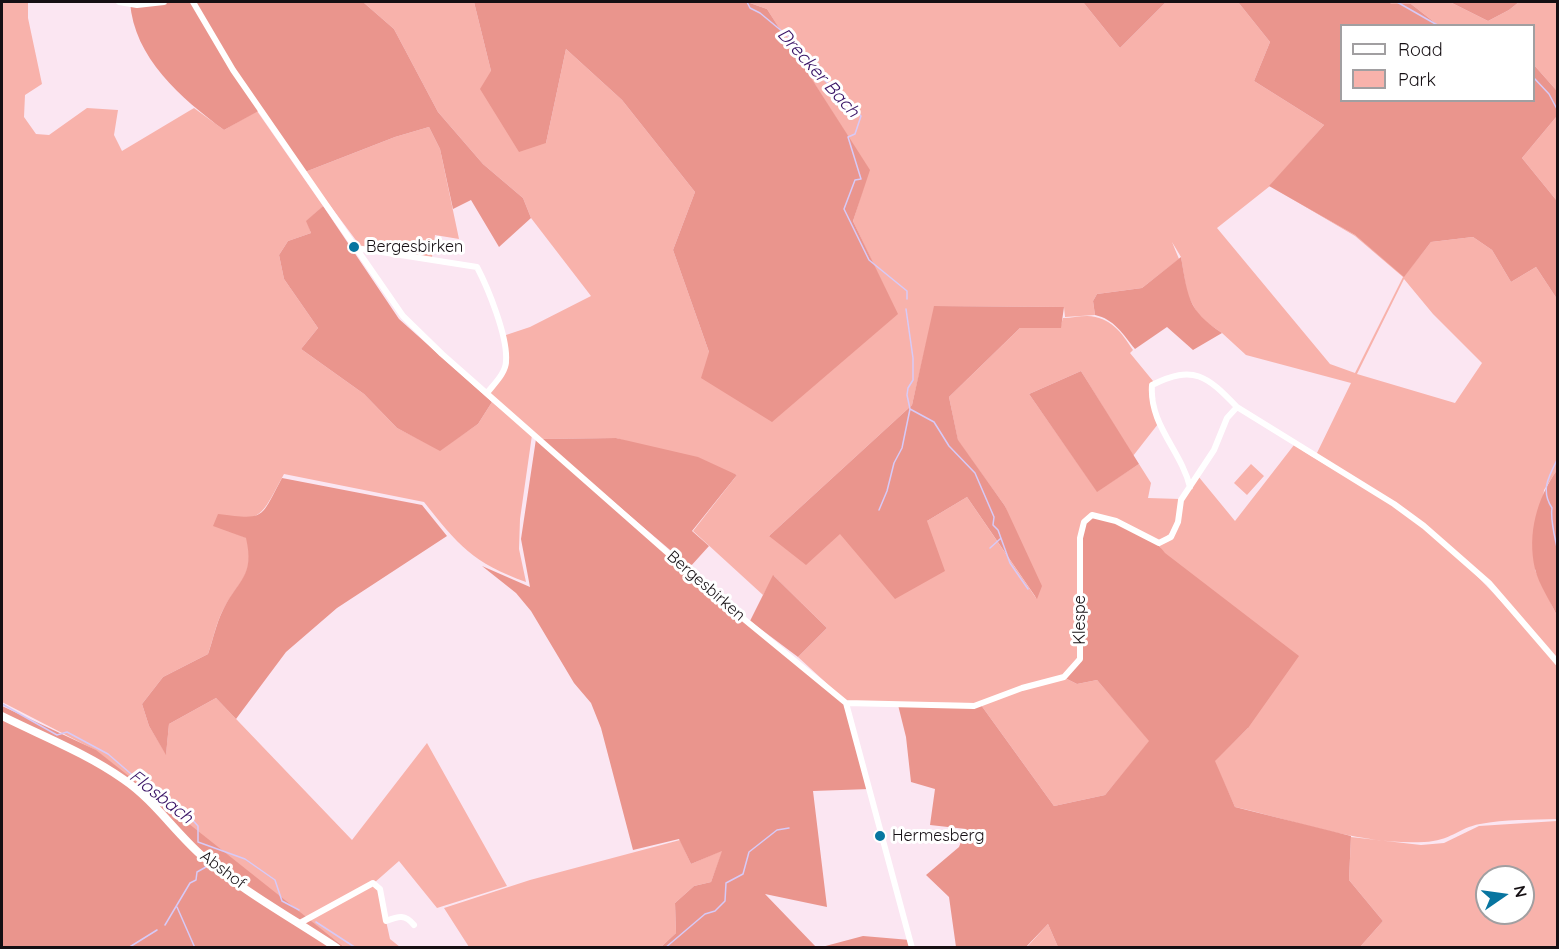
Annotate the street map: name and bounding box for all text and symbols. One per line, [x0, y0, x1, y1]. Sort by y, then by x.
water label: Drecker Bach [772, 24, 864, 122]
legend [1340, 24, 1535, 102]
text: Road [1398, 38, 1443, 61]
text: Park [1398, 68, 1436, 91]
place label: Bergesbirken [366, 237, 463, 257]
marker: Bergesbirken [347, 240, 361, 254]
street label: Bergesbirken [663, 547, 749, 625]
street label: Klespe [1070, 595, 1090, 645]
water label: Flosbach [125, 765, 197, 829]
place label: Hermesberg [892, 826, 984, 846]
marker: Hermesberg [873, 829, 887, 843]
street label: Abshof [196, 847, 250, 893]
north arrow [1475, 865, 1535, 925]
text: N [1510, 883, 1532, 899]

